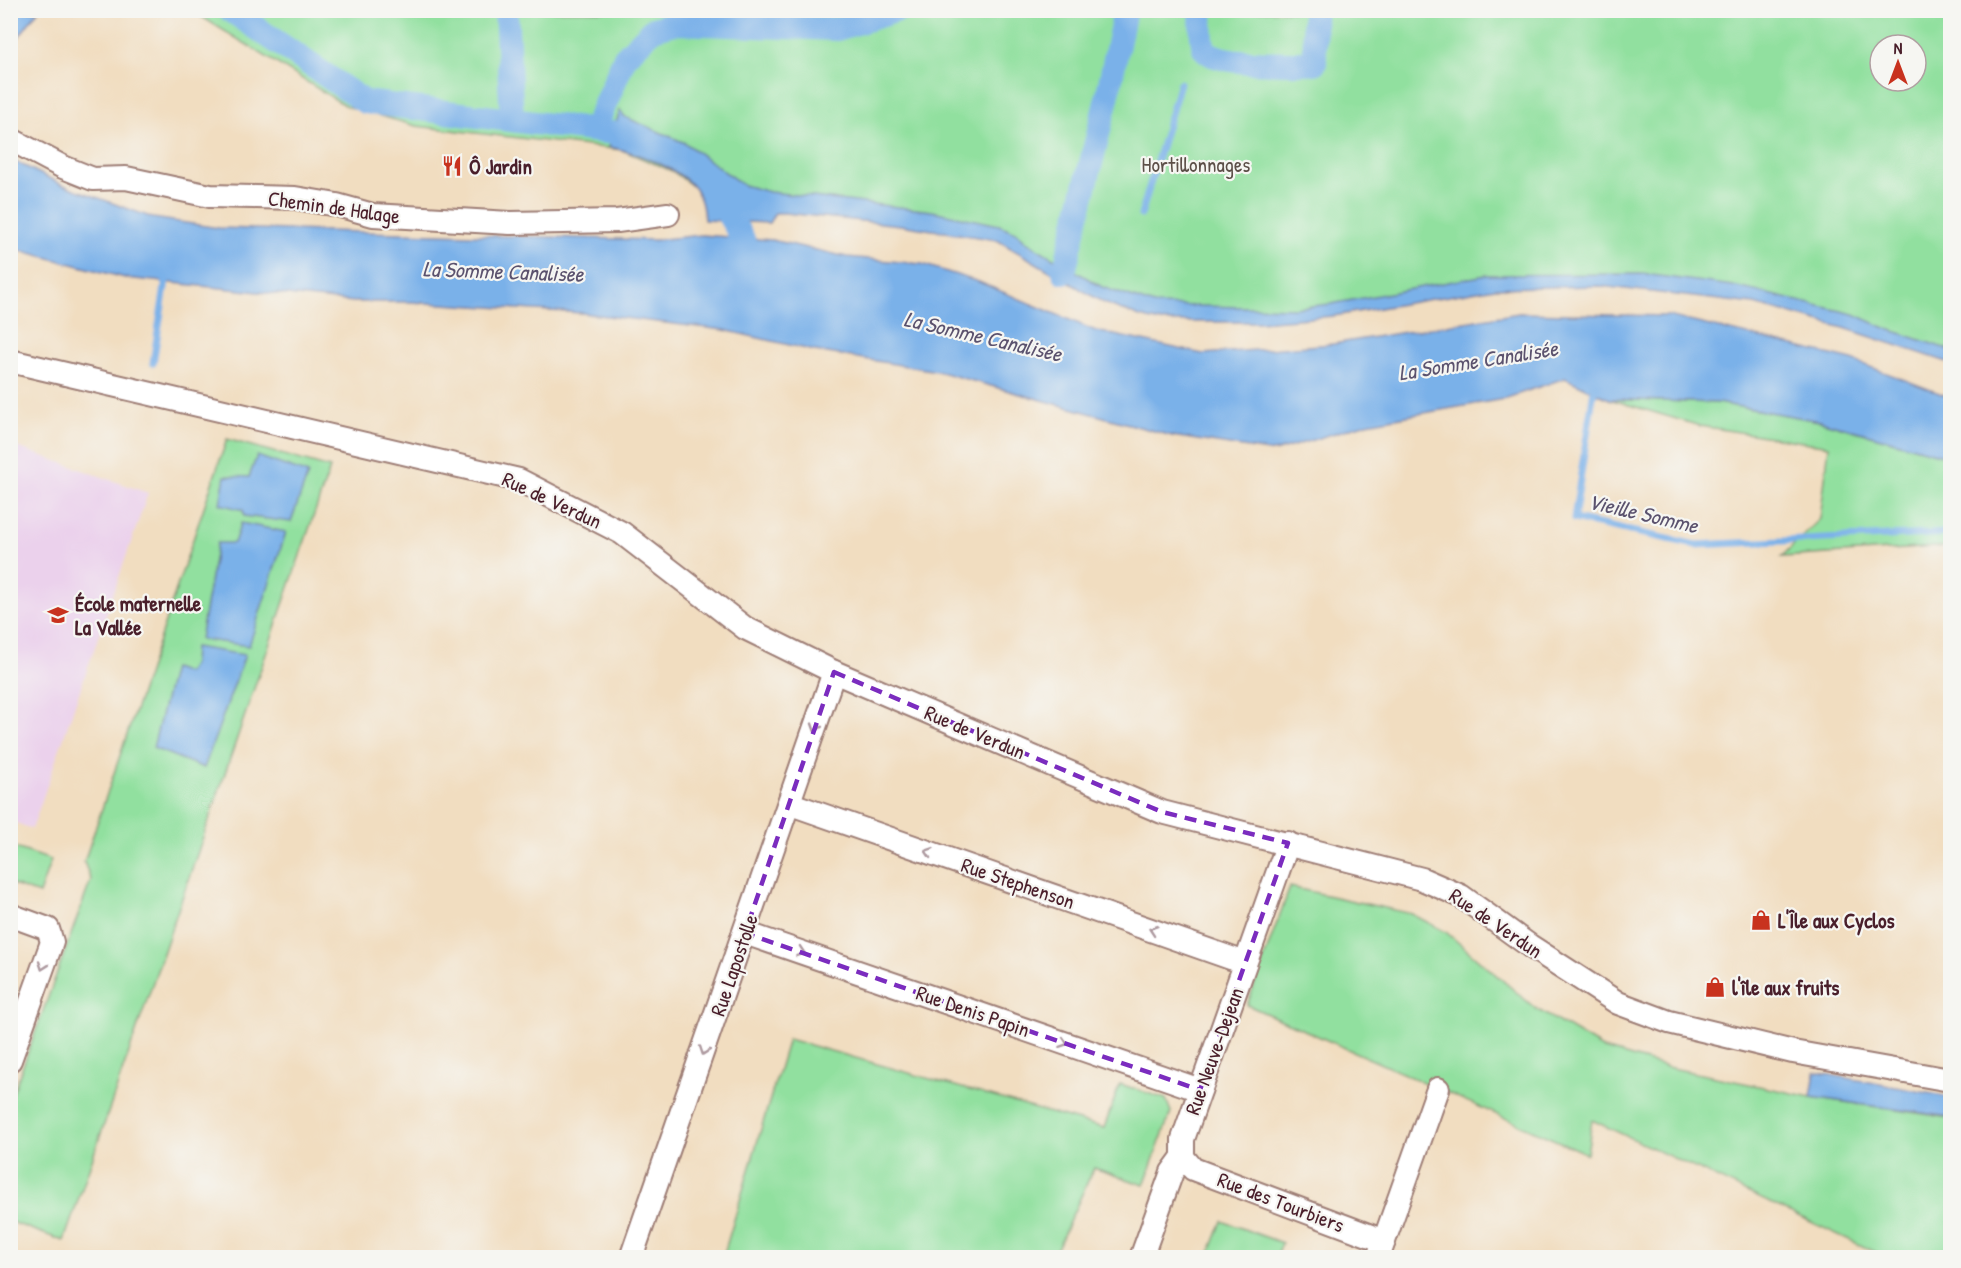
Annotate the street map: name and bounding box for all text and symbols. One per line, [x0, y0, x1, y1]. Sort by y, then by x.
north arrow [1868, 33, 1928, 93]
text: N [1894, 37, 1903, 59]
park label: Hortillonnages [1142, 150, 1250, 179]
place label: Ô Jardin [469, 152, 532, 181]
restaurant icon: Ô Jardin [440, 154, 464, 178]
street label: Chemin de Halage [266, 183, 402, 231]
water label: La Somme Canalisée [422, 253, 585, 289]
water label: La Somme Canalisée [901, 303, 1066, 369]
water label: La Somme Canalisée [1396, 332, 1561, 387]
street label: Rue de Verdun [497, 464, 607, 536]
water label: Vieille Somme [1585, 486, 1702, 540]
place label: École maternelle La Vallée [75, 589, 202, 642]
school or university icon: École maternelle La Vallée [46, 603, 70, 627]
street label: Rue de Verdun [920, 698, 1030, 766]
one-way arrow [811, 722, 823, 733]
one-way arrow [924, 847, 935, 860]
street label: Rue Stephenson [957, 850, 1079, 916]
street label: Rue de Verdun [1444, 881, 1548, 965]
place label: L'Île aux Cyclos [1778, 906, 1895, 936]
shop icon: L'Île aux Cyclos [1749, 908, 1773, 932]
street label: Rue Lapostolle [703, 910, 765, 1020]
one-way arrow [1148, 925, 1159, 938]
one-way arrow [795, 944, 805, 957]
one-way arrow [38, 960, 51, 971]
place label: l'île aux fruits [1732, 973, 1839, 1002]
shop icon: l'île aux fruits [1703, 975, 1727, 999]
street label: Rue Denis Papin [912, 978, 1034, 1044]
street label: Rue Neuve-Dejean [1178, 983, 1250, 1119]
one-way arrow [1058, 1036, 1069, 1049]
one-way arrow [698, 1045, 711, 1056]
street label: Rue des Tourbiers [1214, 1165, 1348, 1239]

